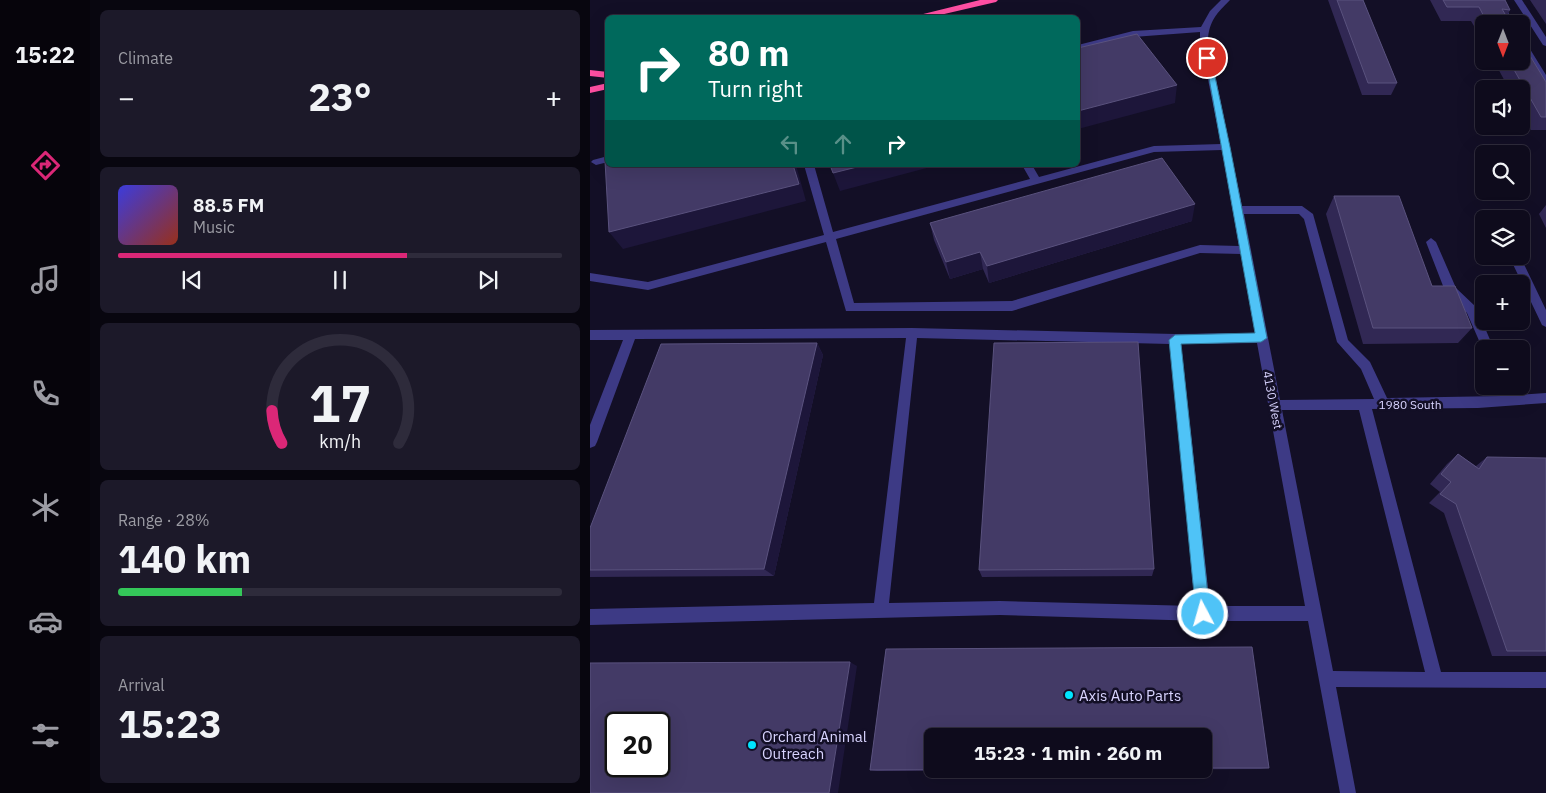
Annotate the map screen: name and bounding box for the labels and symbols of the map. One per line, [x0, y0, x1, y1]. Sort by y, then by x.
north arrow [1475, 15, 1530, 70]
pin [1186, 37, 1228, 79]
street label: 4130 West [1260, 370, 1286, 430]
street label: 1980 South [1378, 397, 1442, 412]
position arrow [1176, 587, 1228, 639]
place label: Axis Auto Parts [1079, 686, 1181, 705]
marker: Axis Auto Parts [1063, 689, 1075, 701]
speed limit sign: 20 [605, 712, 670, 777]
place label: Orchard Animal Outreach [762, 727, 867, 763]
marker: Orchard Animal Outreach [746, 739, 758, 751]

